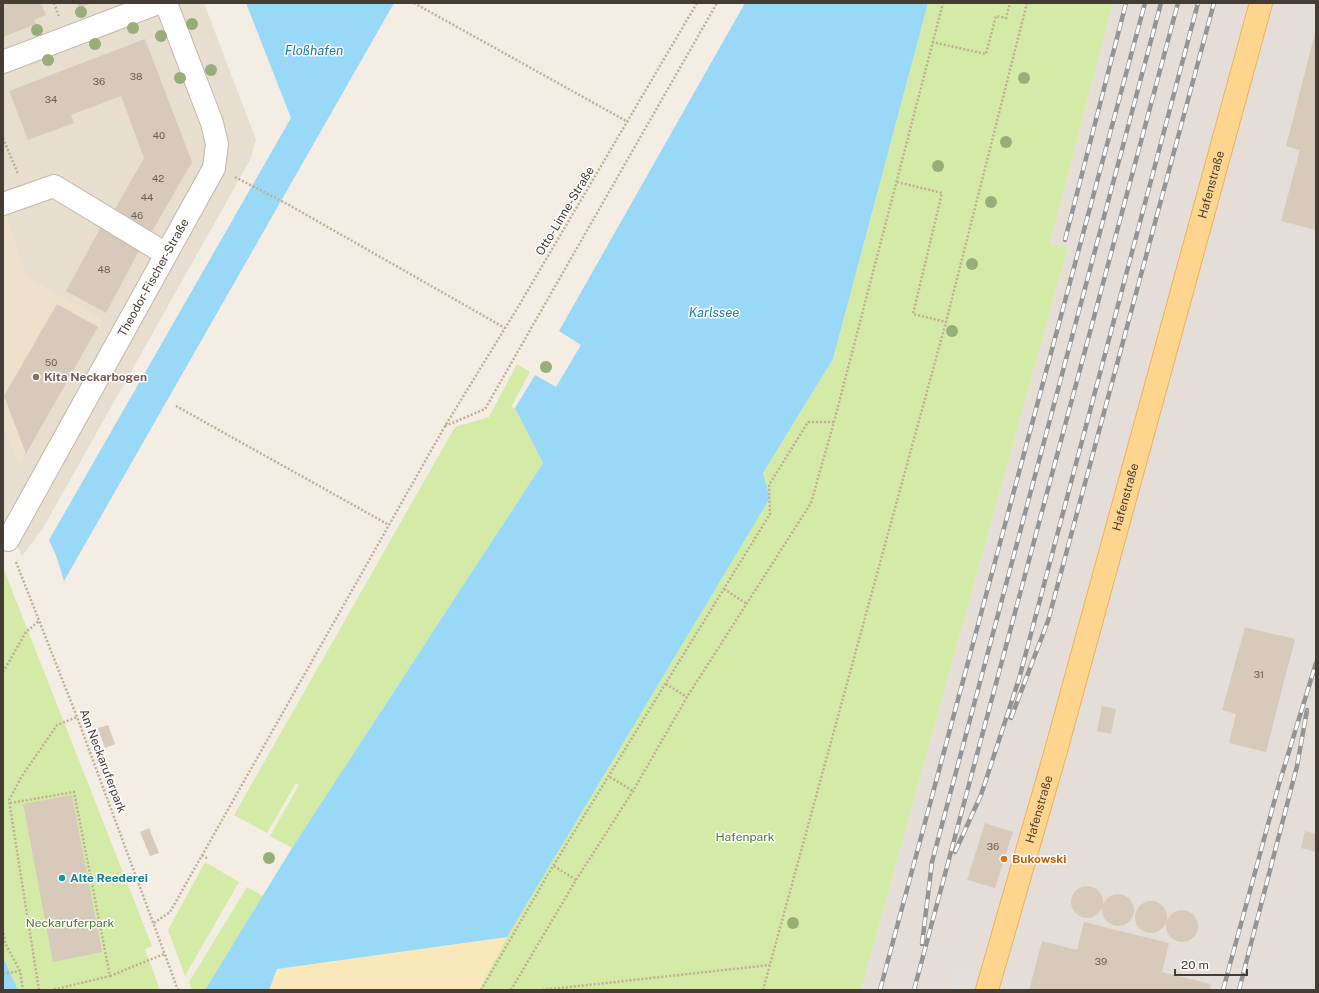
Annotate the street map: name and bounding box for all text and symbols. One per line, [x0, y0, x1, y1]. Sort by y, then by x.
water label: Floßhafen [285, 43, 343, 58]
house number: 38 [130, 70, 142, 82]
house number: 36 [93, 75, 105, 87]
house number: 34 [45, 93, 57, 105]
house number: 40 [153, 129, 165, 141]
street label: Hafenstraße [1195, 149, 1227, 220]
street label: Otto-Linne-Straße [533, 164, 597, 258]
house number: 42 [152, 172, 164, 184]
house number: 44 [141, 191, 153, 203]
house number: 46 [131, 209, 143, 221]
street label: Theodor-Fischer-Straße [115, 216, 192, 339]
house number: 48 [98, 263, 110, 275]
water label: Karlssee [689, 305, 739, 320]
house number: 50 [45, 356, 57, 368]
place label: Kita Neckarbogen [44, 370, 147, 384]
marker: Kita Neckarbogen [31, 372, 41, 382]
street label: Hafenstraße [1110, 461, 1141, 533]
house number: 31 [1254, 668, 1264, 680]
street label: Am Neckaruferpark [77, 707, 129, 815]
street label: Hafenstraße [1023, 774, 1055, 845]
park label: Hafenpark [715, 830, 775, 844]
house number: 36 [987, 840, 999, 852]
place label: Bukowski [1012, 852, 1067, 866]
marker: Bukowski [999, 854, 1009, 864]
place label: Alte Reederei [70, 871, 148, 885]
marker: Alte Reederei [57, 873, 67, 883]
park label: Neckaruferpark [26, 916, 114, 930]
scale bar [1175, 951, 1247, 977]
house number: 39 [1095, 955, 1107, 967]
text: 20 m [1181, 958, 1209, 972]

